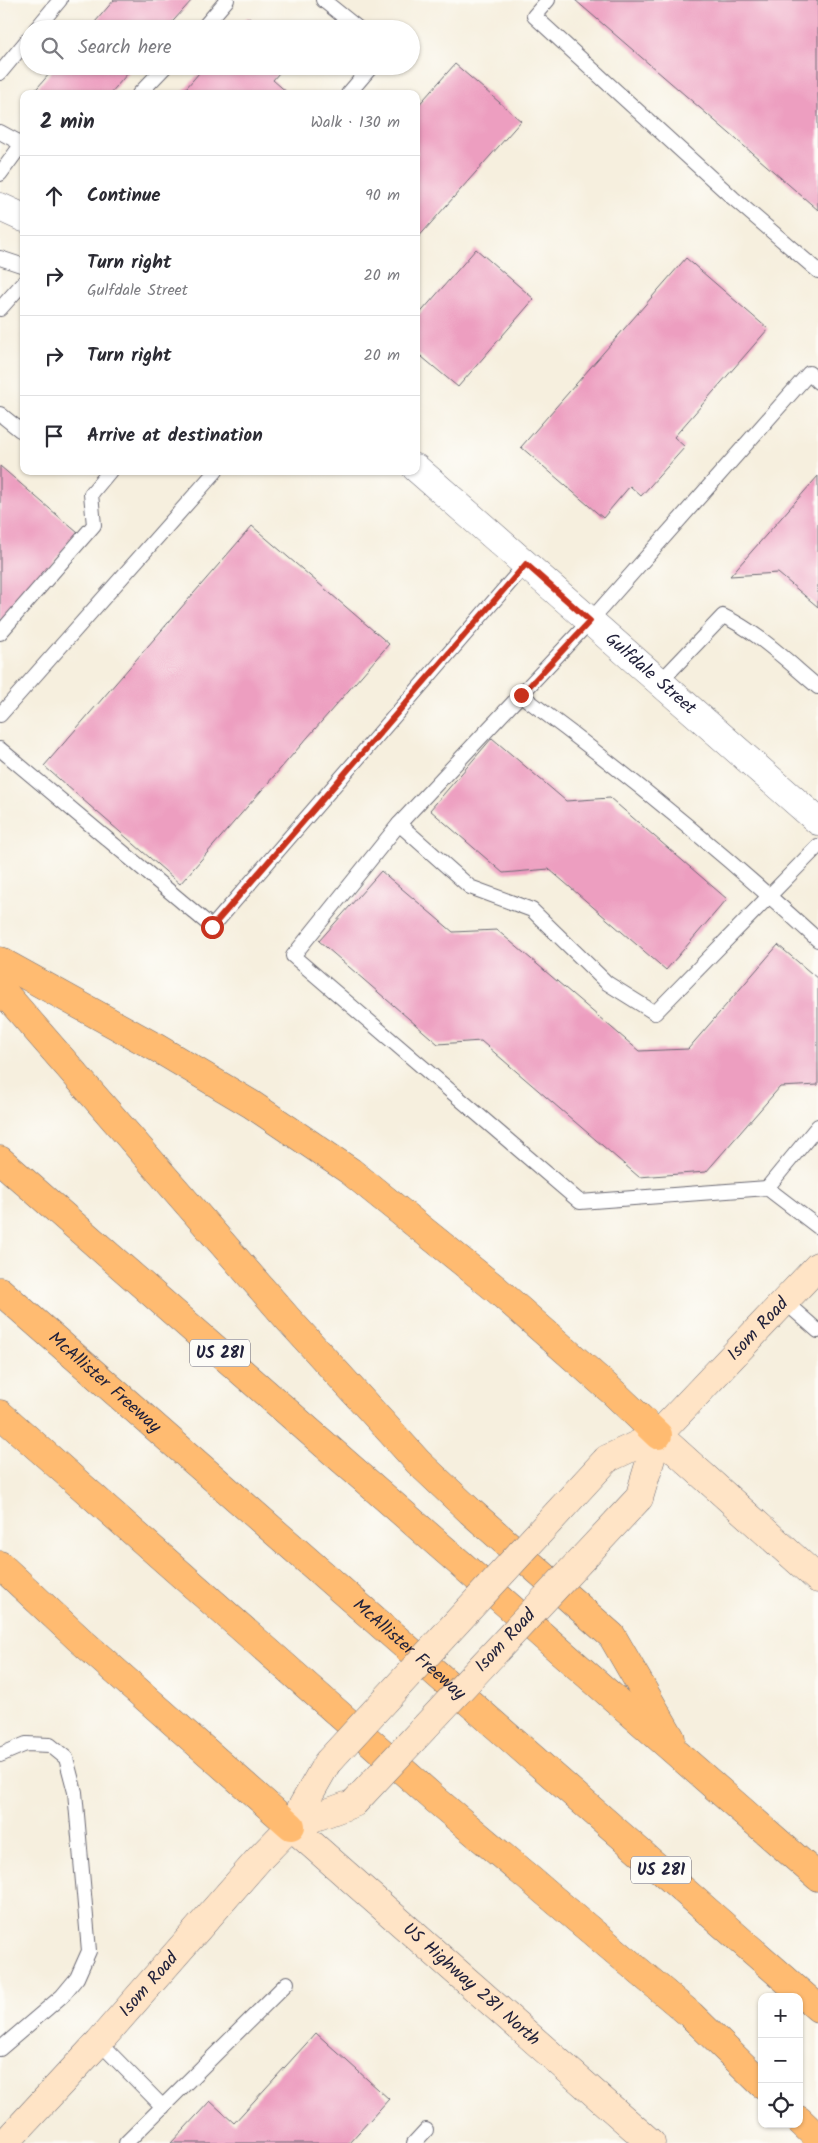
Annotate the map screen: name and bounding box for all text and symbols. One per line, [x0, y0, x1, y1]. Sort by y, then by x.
search box [20, 20, 420, 75]
text: Search here [78, 33, 172, 63]
icon: search [38, 34, 66, 62]
text: 2 min [40, 106, 95, 139]
text: Walk · 130 m [311, 110, 400, 135]
text: Continue [87, 181, 160, 211]
icon: ahead [40, 182, 68, 210]
text: 90 m [365, 183, 400, 208]
text: Turn right [87, 248, 172, 278]
icon: right [40, 262, 68, 290]
text: 20 m [364, 263, 400, 288]
text: Gulfdale Street [87, 278, 188, 303]
text: Turn right [87, 341, 172, 371]
icon: right [40, 342, 68, 370]
text: 20 m [364, 343, 400, 368]
text: Arrive at destination [87, 421, 263, 451]
icon: arrive [40, 422, 68, 450]
street label: Gulfdale Street [598, 625, 704, 723]
route end [510, 684, 533, 707]
route start [201, 916, 224, 939]
street label: Isom Road [720, 1290, 797, 1368]
street label: McAllister Freeway [41, 1325, 168, 1441]
road number: US 281 [190, 1340, 250, 1366]
street label: McAllister Freeway [346, 1592, 473, 1708]
street label: Isom Road [468, 1601, 544, 1680]
road number: US 281 [631, 1856, 691, 1884]
street label: US Highway 281 North [396, 1916, 547, 2053]
street label: Isom Road [112, 1945, 187, 2024]
map controls [758, 1993, 803, 2128]
button: + [758, 1993, 803, 2038]
button: − [758, 2038, 803, 2083]
button: locate [758, 2083, 803, 2128]

